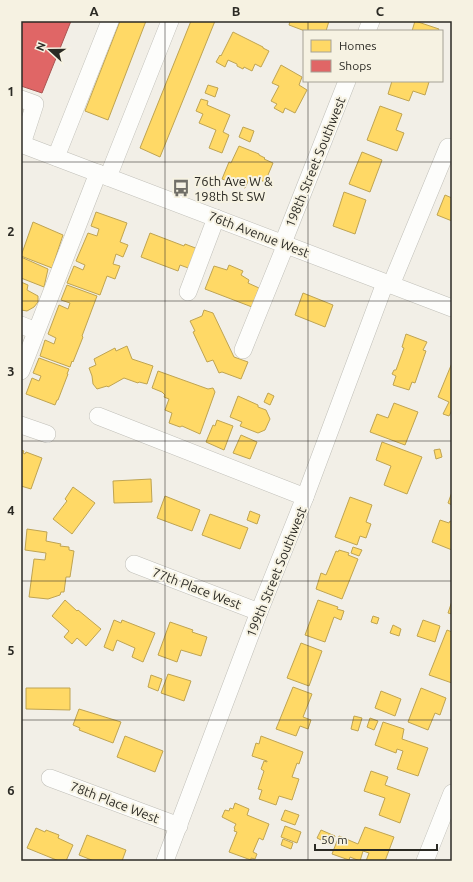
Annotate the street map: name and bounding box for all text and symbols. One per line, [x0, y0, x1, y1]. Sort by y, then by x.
text: A [89, 4, 99, 18]
text: B [232, 4, 241, 18]
text: C [376, 4, 385, 18]
north arrow [30, 30, 70, 70]
legend [303, 30, 443, 82]
text: Homes [339, 39, 377, 52]
text: N [34, 40, 48, 52]
text: Shops [339, 59, 371, 72]
text: 1 [7, 84, 15, 98]
street label: 198th Street Southwest [282, 95, 348, 229]
place label: 76th Ave W & 198th St SW [194, 174, 273, 203]
bus stop icon: 76th Ave W & 198th St SW [171, 178, 191, 198]
street label: 76th Avenue West [207, 208, 311, 260]
text: 2 [7, 224, 15, 238]
text: 3 [7, 364, 15, 378]
text: 4 [7, 503, 15, 517]
street label: 199th Street Southwest [243, 505, 309, 639]
street label: 77th Place West [151, 565, 243, 611]
text: 5 [7, 643, 15, 657]
street label: 78th Place West [69, 779, 161, 825]
text: 6 [7, 783, 15, 797]
scale bar [315, 826, 437, 852]
text: 50 m [321, 833, 348, 846]

